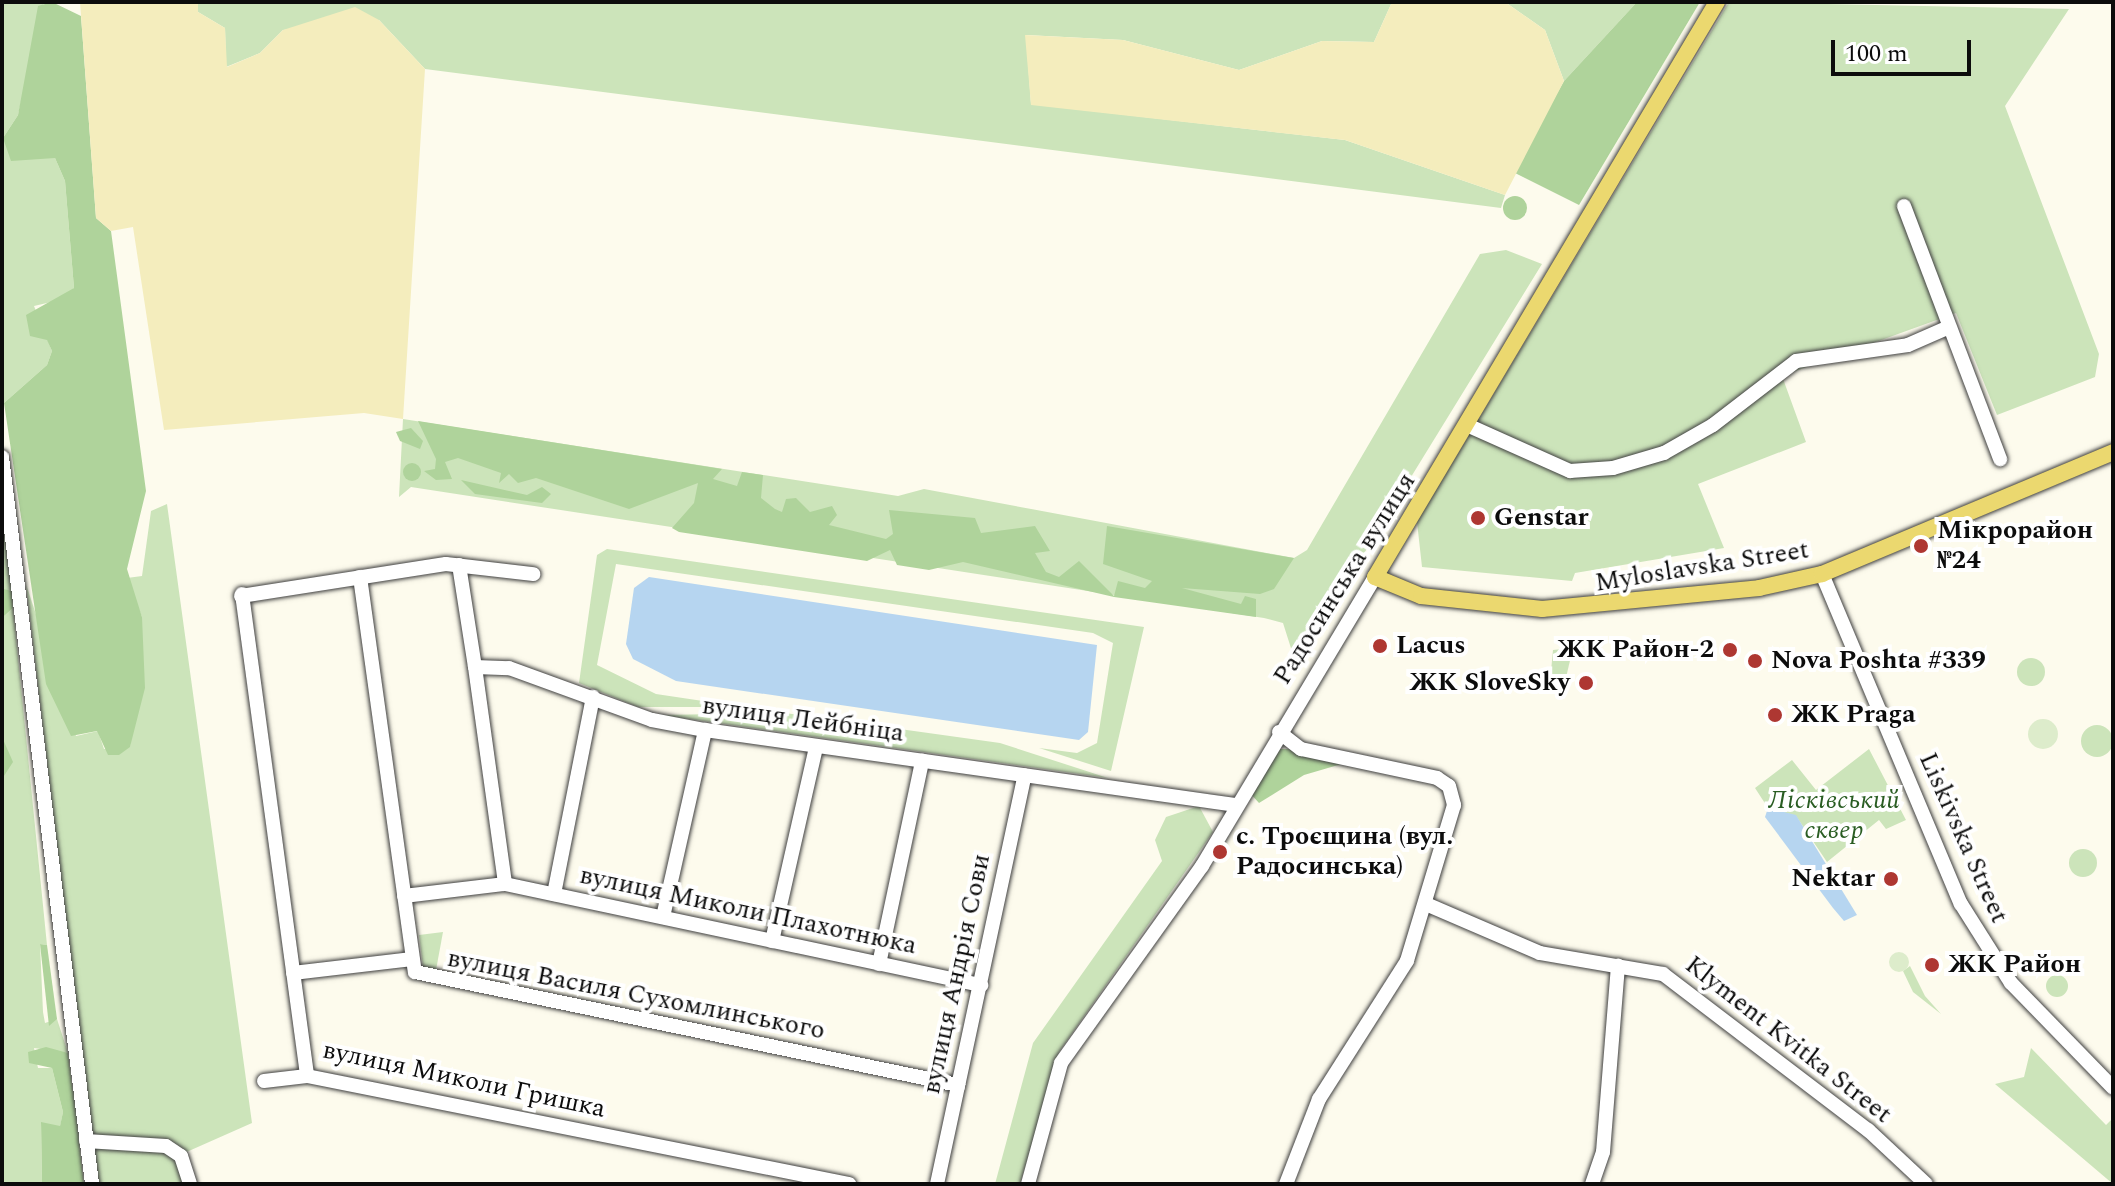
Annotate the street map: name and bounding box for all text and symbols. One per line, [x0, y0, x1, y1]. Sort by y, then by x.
scale bar [1835, 24, 1975, 74]
text: 100 m [1845, 36, 1908, 72]
street label: Радосинська вулиця [1267, 467, 1423, 691]
place label: Genstar [1494, 502, 1589, 534]
marker: Genstar [1469, 509, 1487, 527]
place label: Мікрорайон №24 [1937, 515, 2093, 576]
street label: Myloslavska Street [1593, 535, 1811, 599]
marker: Мікрорайон №24 [1912, 537, 1930, 555]
place label: Lacus [1396, 630, 1466, 662]
place label: ЖК Район-2 [1557, 634, 1714, 666]
marker: Lacus [1371, 637, 1389, 655]
marker: ЖК Район-2 [1721, 641, 1739, 659]
place label: Nova Poshta #339 [1771, 645, 1986, 677]
marker: Nova Poshta #339 [1746, 652, 1764, 670]
place label: ЖК SloveSky [1409, 667, 1570, 699]
marker: ЖК SloveSky [1577, 674, 1595, 692]
street label: вулиця Лейбніца [700, 690, 906, 750]
place label: ЖК Praga [1791, 699, 1916, 731]
marker: ЖК Praga [1766, 706, 1784, 724]
street label: Liskivska Street [1911, 748, 2015, 928]
park label: Лісківський сквер [1768, 785, 1900, 846]
place label: с. Троєщина (вул. Радосинська) [1236, 821, 1453, 882]
marker: с. Троєщина (вул. Радосинська) [1211, 843, 1229, 861]
street label: вулиця Андрія Сови [916, 851, 998, 1097]
street label: вулиця Миколи Плахотнюка [577, 860, 919, 962]
place label: Nektar [1791, 863, 1875, 895]
marker: Nektar [1882, 870, 1900, 888]
street label: вулиця Василя Сухомлинського [445, 943, 827, 1047]
place label: ЖК Район [1948, 949, 2081, 981]
street label: Klyment Kvitka Street [1678, 950, 1898, 1130]
marker: ЖК Район [1923, 956, 1941, 974]
street label: вулиця Миколи Гришка [320, 1035, 608, 1125]

